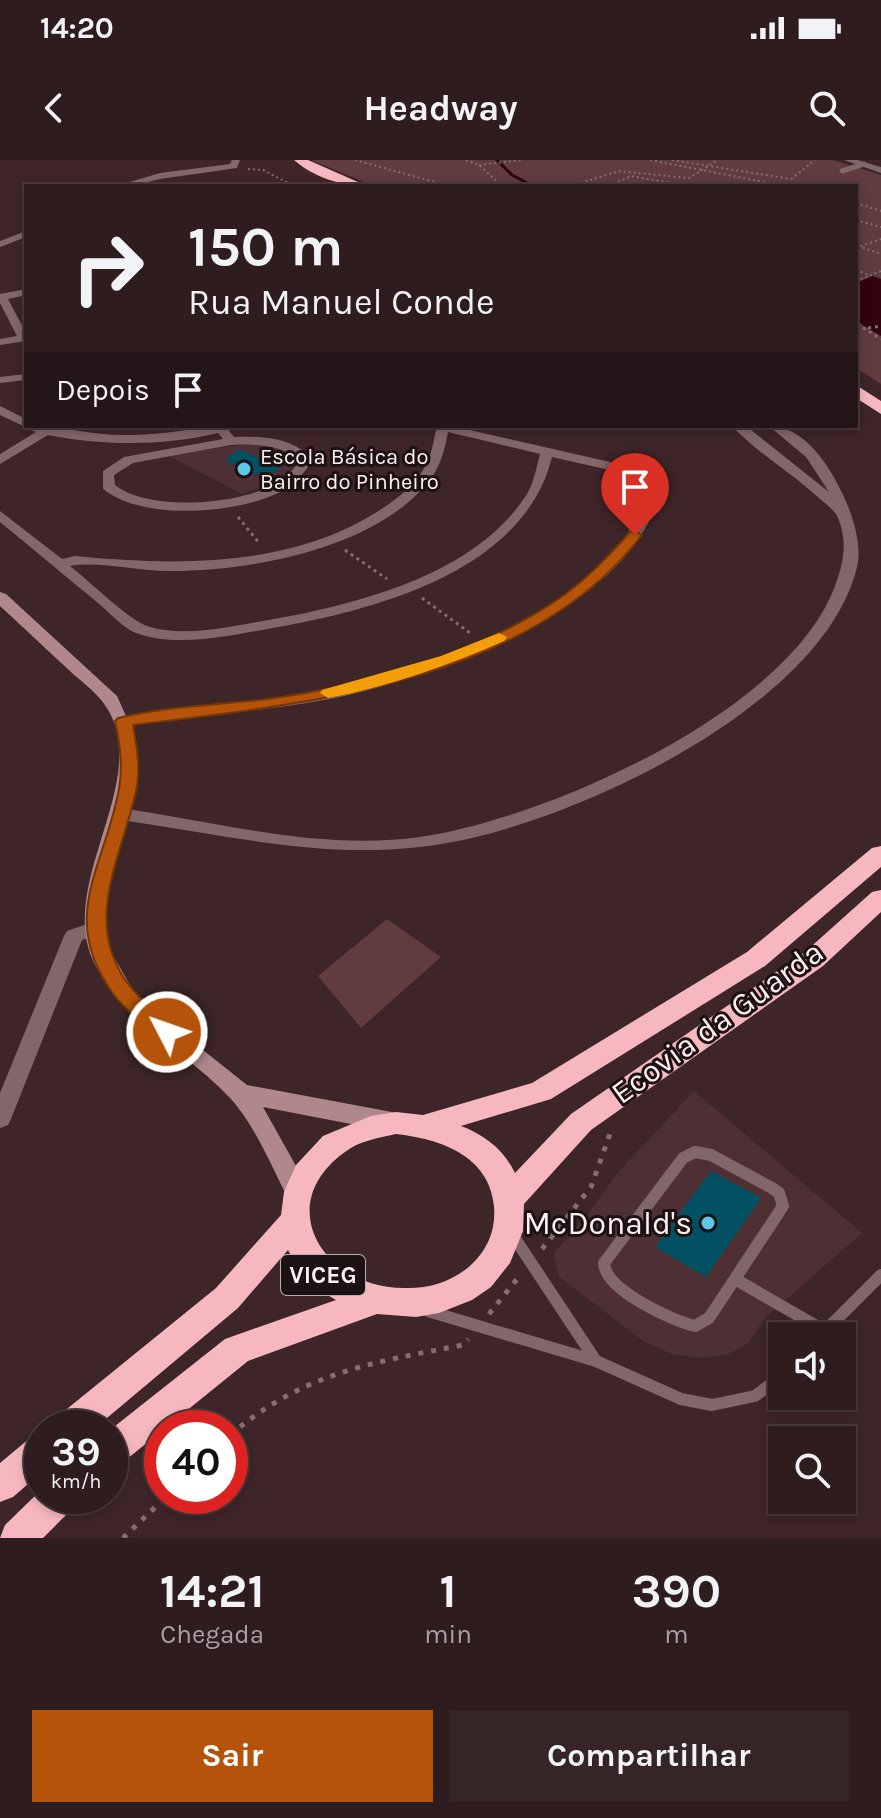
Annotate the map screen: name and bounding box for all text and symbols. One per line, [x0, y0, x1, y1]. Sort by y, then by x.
text: 14:20 [40, 10, 114, 46]
icon: back [32, 86, 76, 130]
icon: search [805, 86, 849, 130]
text: Headway [363, 87, 518, 129]
text: 150 m [188, 214, 343, 279]
icon: right [56, 216, 160, 320]
text: Rua Manuel Conde [188, 281, 494, 323]
icon: arrive [166, 368, 210, 412]
text: Depois [56, 372, 150, 408]
place label: Escola Básica do Bairro do Pinheiro [260, 444, 439, 495]
pin [601, 453, 669, 535]
marker: Escola Básica do Bairro do Pinheiro [235, 460, 253, 478]
icon: arrive [613, 465, 657, 509]
street label: Ecovia da Guarda [604, 933, 830, 1112]
position arrow [125, 990, 209, 1074]
place label: McDonald's [524, 1205, 692, 1242]
marker: McDonald's [699, 1214, 717, 1232]
road number: VICEG [281, 1255, 365, 1295]
map controls [768, 1322, 856, 1514]
button: sound [768, 1322, 856, 1410]
speed limit sign: 40 [144, 1410, 248, 1514]
button: search [768, 1426, 856, 1514]
text: 39 [51, 1428, 101, 1475]
text: km/h [51, 1470, 101, 1493]
text: 14:21 [160, 1563, 265, 1619]
text: 1 [440, 1563, 457, 1619]
text: 390 [632, 1563, 721, 1619]
text: Chegada [160, 1619, 264, 1650]
text: min [424, 1619, 472, 1650]
text: m [664, 1619, 689, 1650]
button: Sair [32, 1710, 433, 1802]
button: Compartilhar [449, 1710, 849, 1802]

